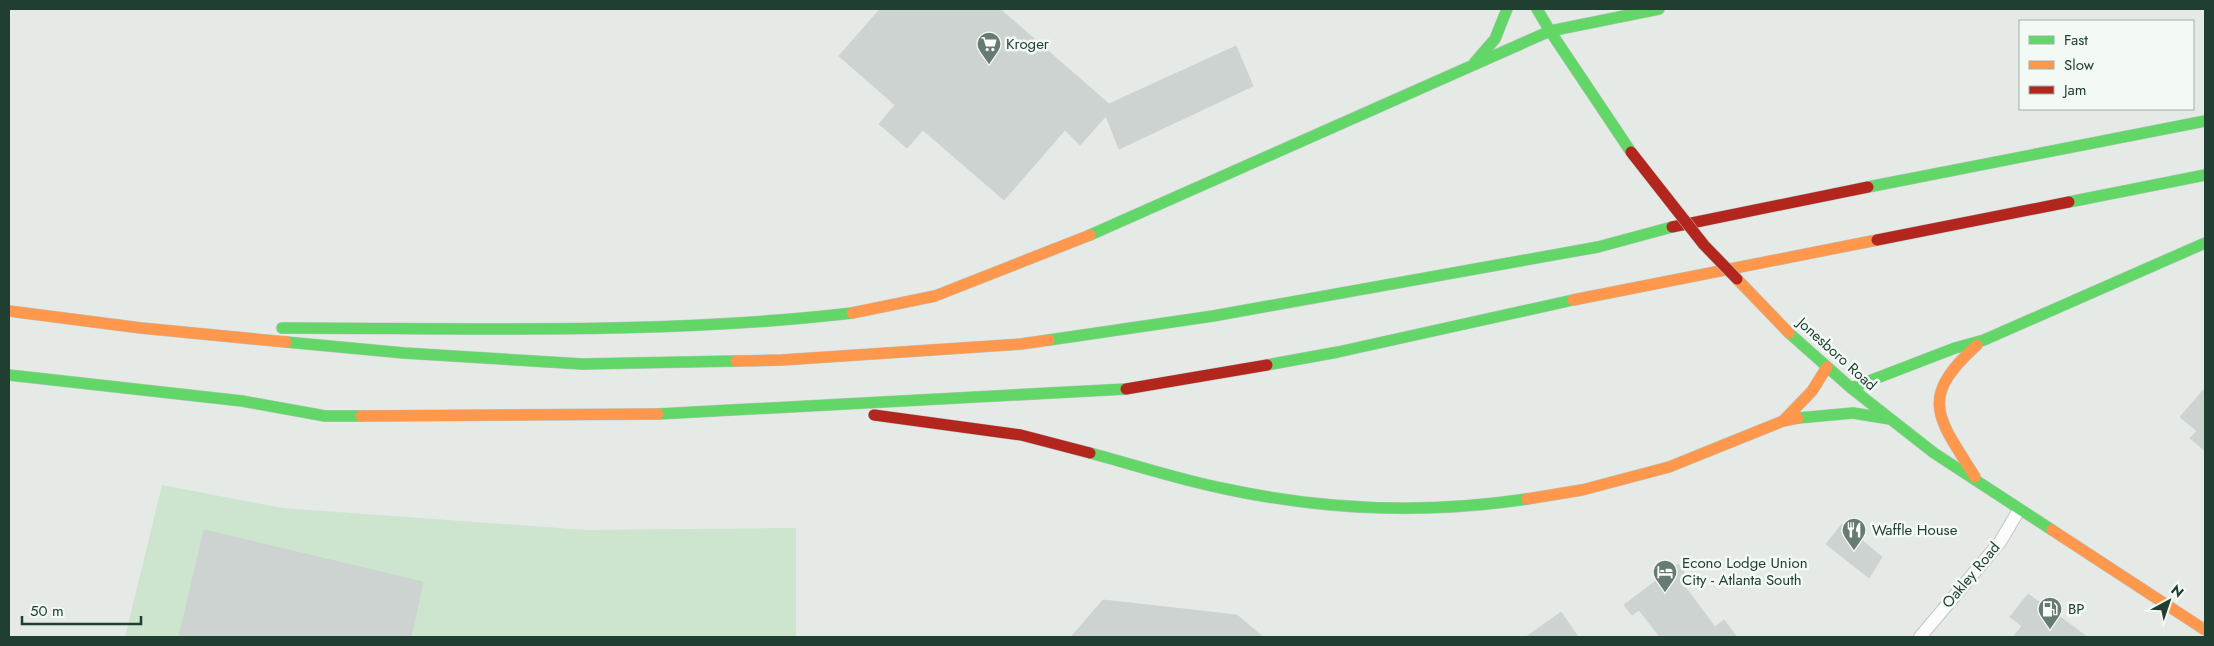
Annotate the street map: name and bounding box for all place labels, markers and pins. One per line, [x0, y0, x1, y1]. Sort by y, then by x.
supermarket icon: Kroger [976, 31, 1002, 65]
place label: Kroger [1006, 33, 1050, 55]
restaurant icon: Waffle House [1841, 517, 1867, 551]
place label: Waffle House [1872, 519, 1958, 541]
place label: Econo Lodge Union City - Atlanta South [1682, 552, 1808, 591]
hotel icon: Econo Lodge Union City - Atlanta South [1652, 559, 1678, 593]
fuel station icon: BP [2037, 596, 2063, 630]
place label: BP [2068, 598, 2085, 620]

